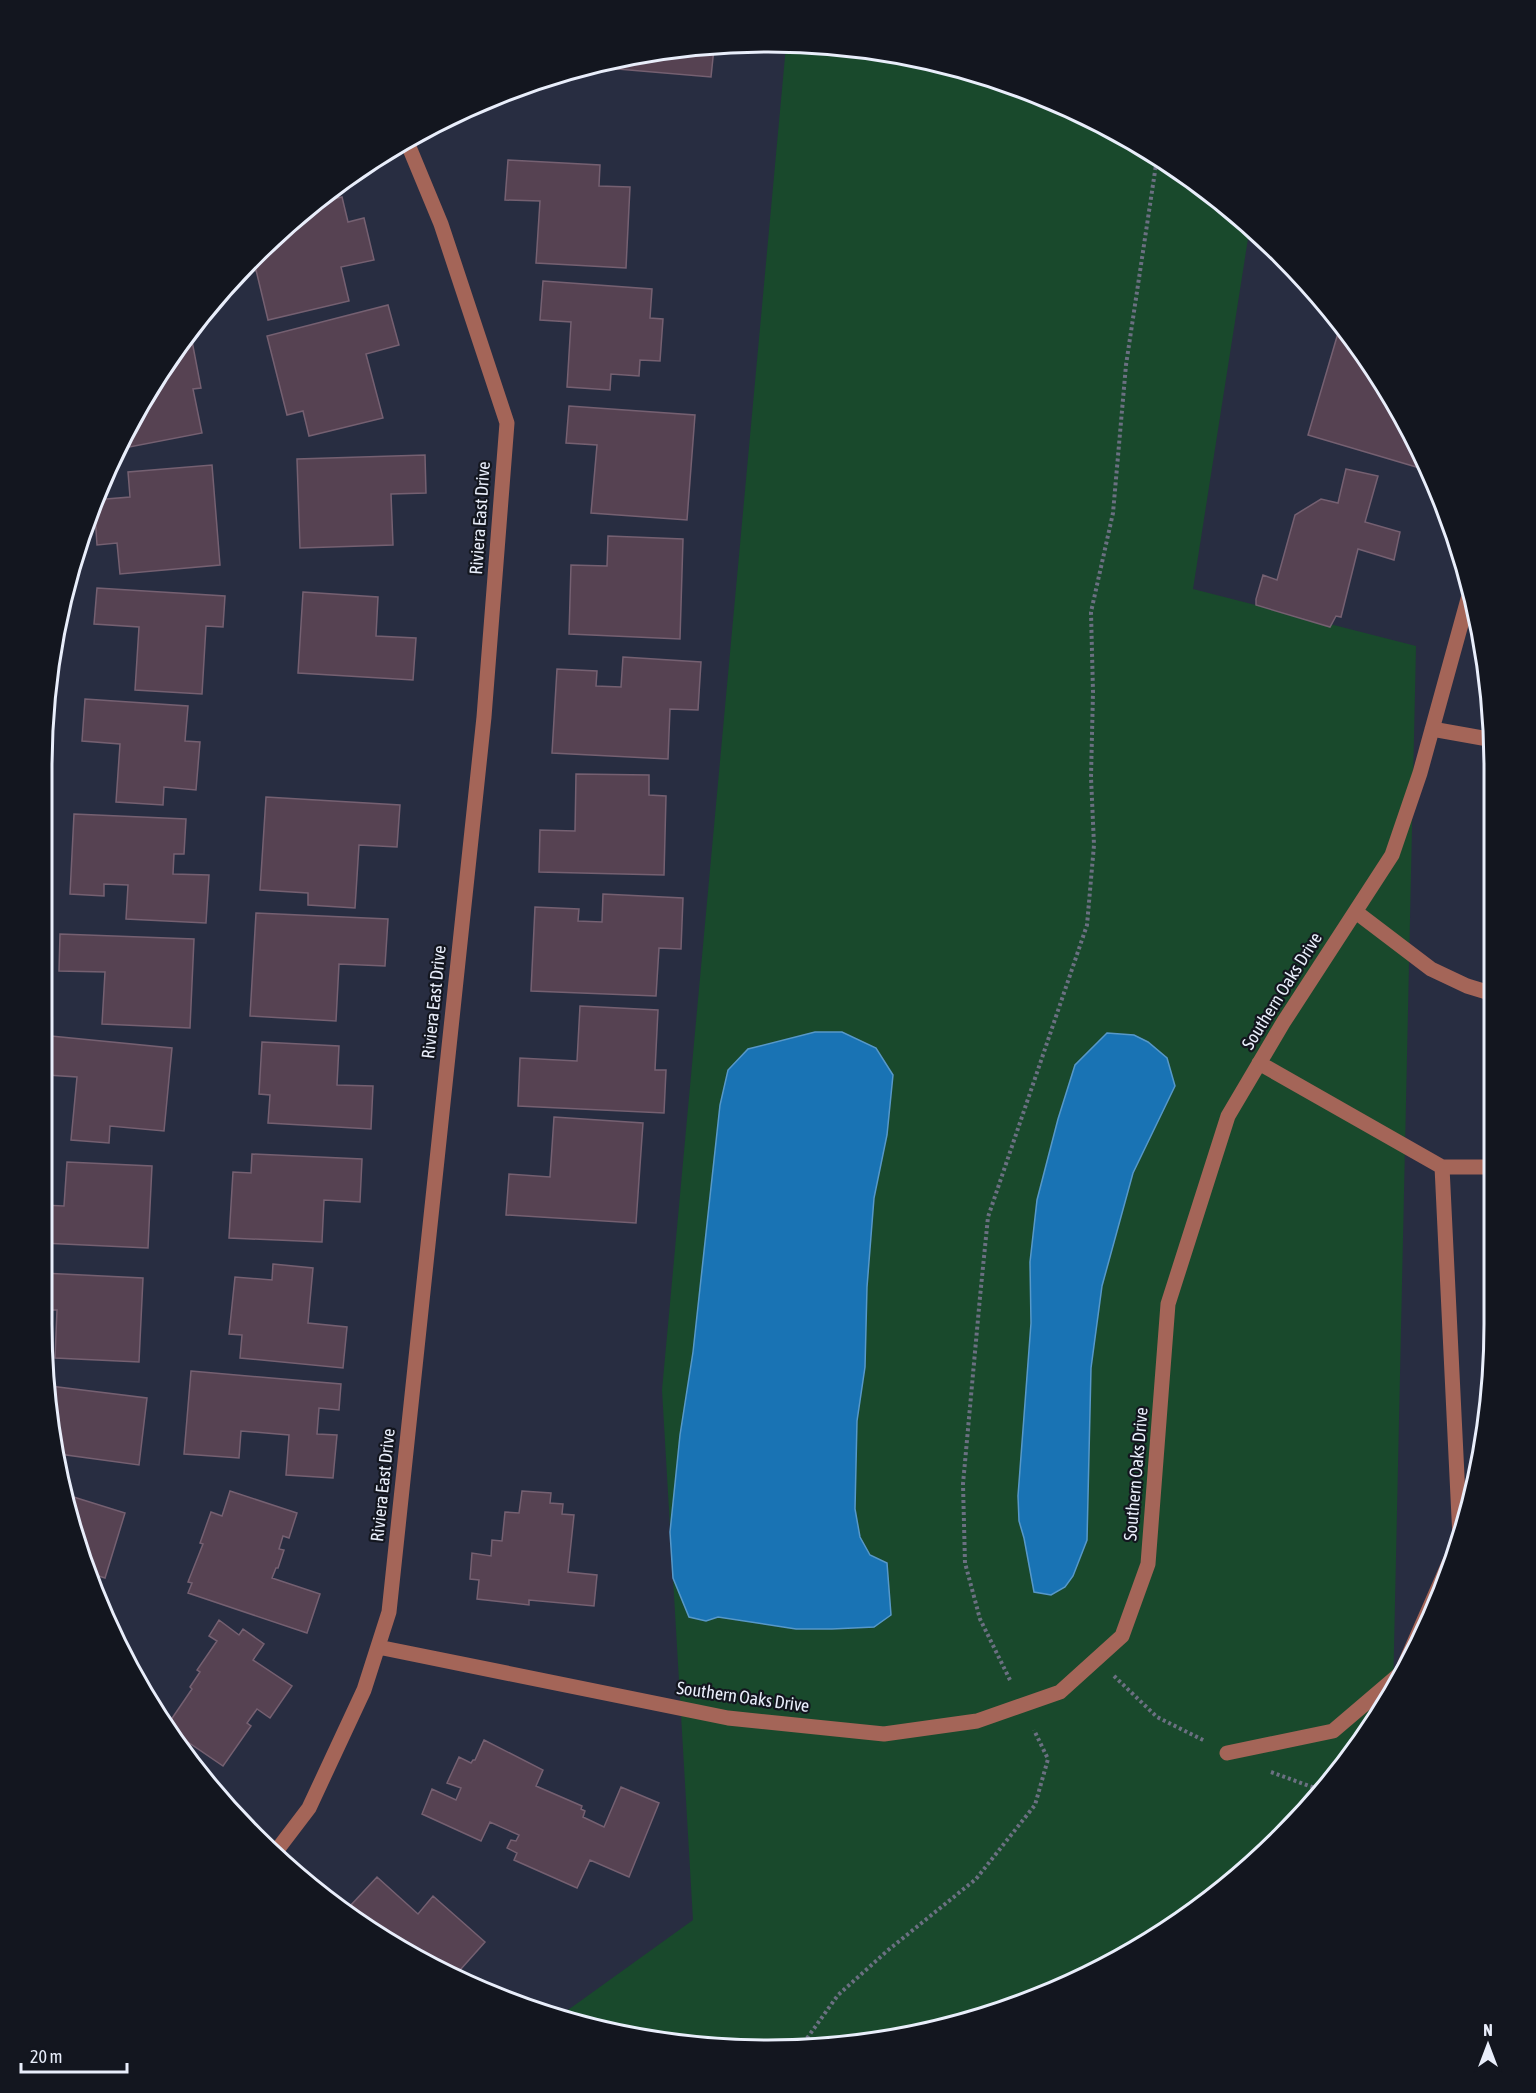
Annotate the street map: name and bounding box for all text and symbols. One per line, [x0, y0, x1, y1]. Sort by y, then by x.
street label: Riviera East Drive [465, 461, 494, 575]
street label: Southern Oaks Drive [1237, 928, 1326, 1053]
street label: Riviera East Drive [417, 944, 450, 1060]
street label: Southern Oaks Drive [1119, 1406, 1152, 1542]
street label: Riviera East Drive [366, 1427, 399, 1543]
street label: Southern Oaks Drive [675, 1677, 811, 1716]
north arrow [1458, 2015, 1518, 2075]
text: N [1483, 2021, 1493, 2039]
scale bar [21, 2036, 128, 2074]
text: 20 m [30, 2046, 62, 2067]

